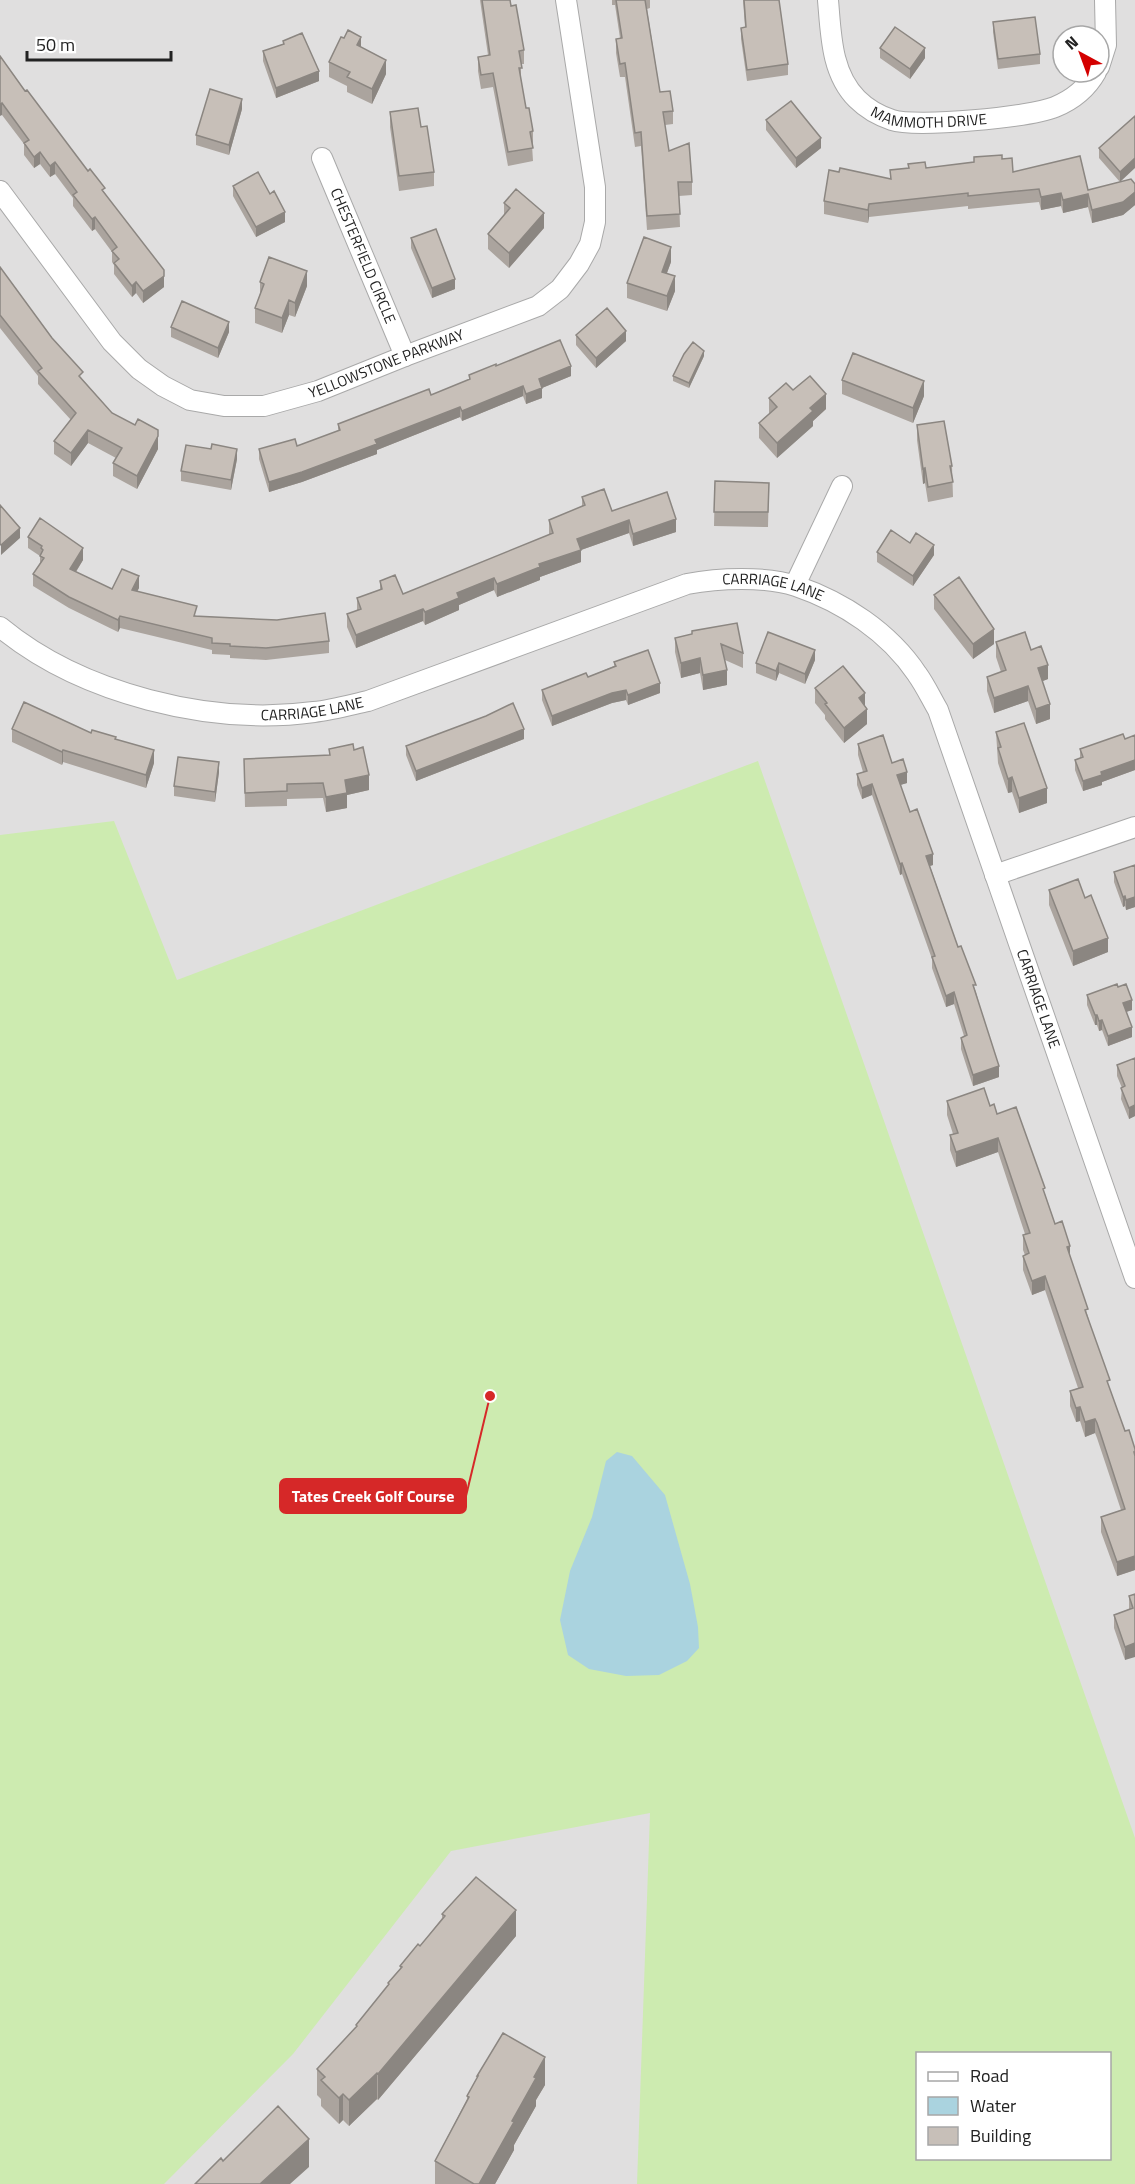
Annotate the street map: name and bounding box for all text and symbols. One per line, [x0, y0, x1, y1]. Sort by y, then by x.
scale bar [27, 24, 171, 62]
north arrow [1051, 24, 1111, 84]
text: N [1059, 30, 1083, 55]
text: 50 m [36, 31, 75, 58]
street label: MAMMOTH DRIVE [867, 100, 988, 134]
street label: CHESTERFIELD CIRCLE [325, 184, 402, 327]
street label: YELLOWSTONE PARKWAY [306, 323, 467, 404]
street label: CARRIAGE LANE [722, 567, 828, 607]
street label: CARRIAGE LANE [261, 690, 366, 726]
street label: CARRIAGE LANE [1011, 946, 1066, 1051]
callout: Tates Creek Golf Course [280, 1479, 466, 1513]
text: Tates Creek Golf Course [292, 1484, 454, 1508]
legend [916, 2052, 1111, 2160]
text: Road [970, 2062, 1009, 2089]
text: Water [970, 2092, 1016, 2119]
text: Building [970, 2122, 1031, 2149]

